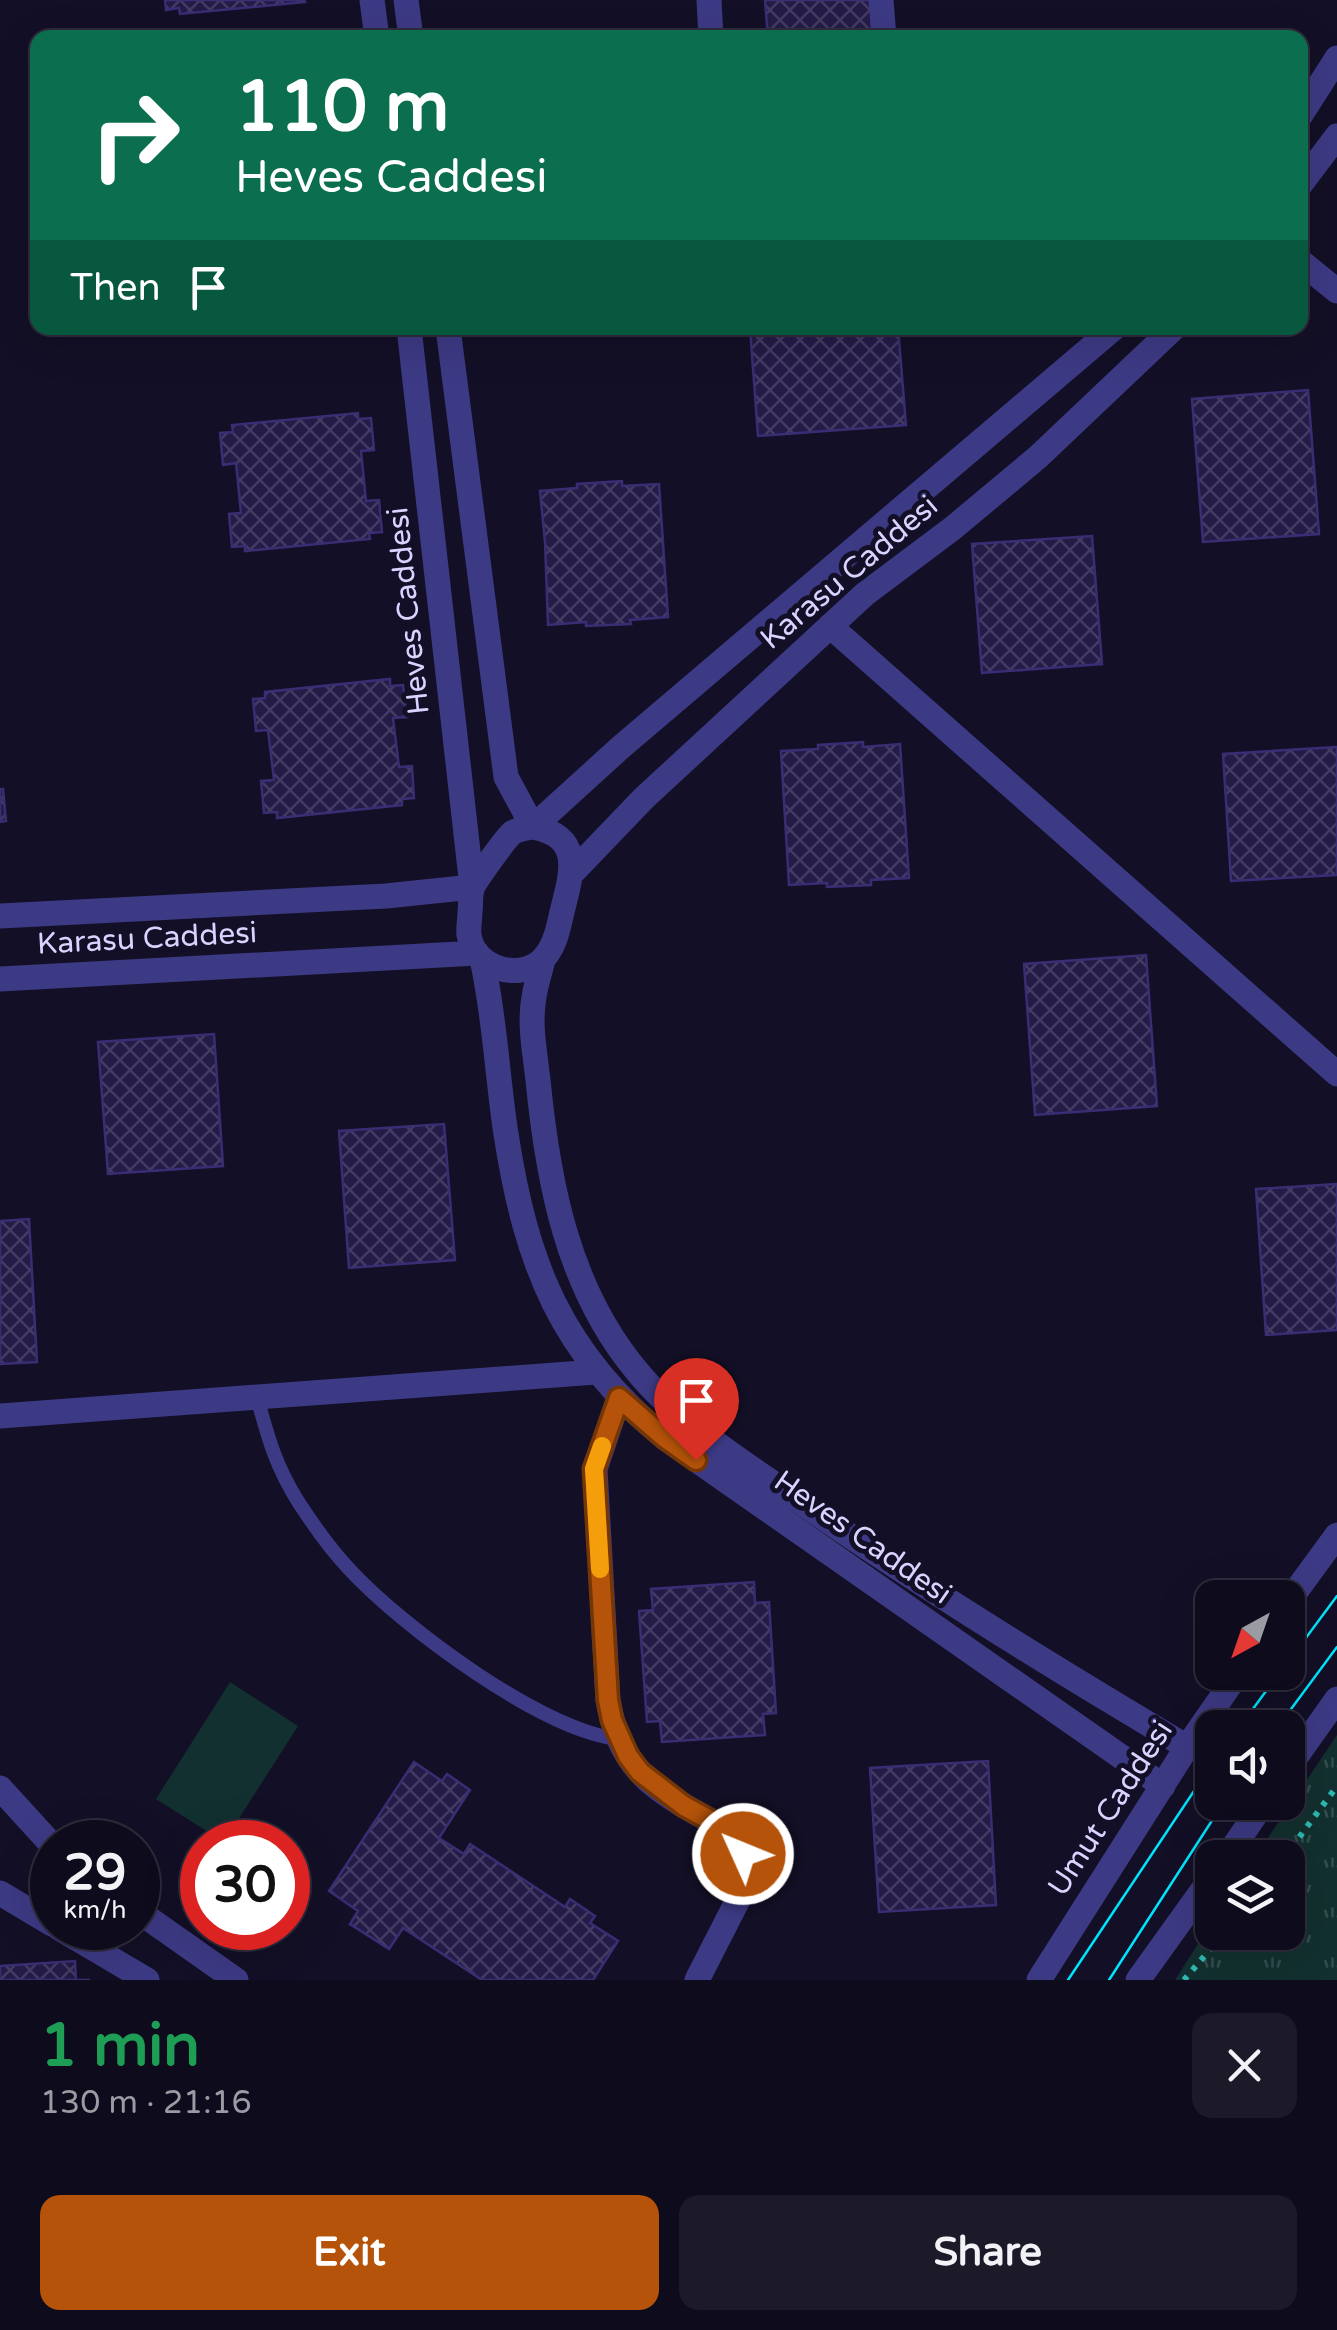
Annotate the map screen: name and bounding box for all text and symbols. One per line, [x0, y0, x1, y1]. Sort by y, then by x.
text: 110 m [235, 66, 449, 150]
icon: right [70, 70, 200, 200]
text: Heves Caddesi [235, 151, 548, 205]
icon: arrive [181, 260, 236, 315]
text: Then [70, 265, 161, 311]
street label: Karasu Caddesi [753, 487, 946, 657]
street label: Heves Caddesi [379, 505, 438, 716]
street label: Karasu Caddesi [36, 914, 258, 963]
pin [654, 1358, 739, 1461]
icon: arrive [669, 1373, 724, 1428]
street label: Heves Caddesi [767, 1463, 959, 1612]
north arrow [1195, 1580, 1305, 1690]
map controls [1195, 1580, 1305, 1950]
button: sound [1195, 1710, 1305, 1820]
street label: Umut Caddesi [1040, 1714, 1181, 1903]
position arrow [691, 1802, 795, 1906]
speed limit sign: 30 [180, 1820, 310, 1950]
button: layers [1195, 1840, 1305, 1950]
text: 29 [64, 1843, 126, 1903]
text: km/h [64, 1895, 126, 1925]
text: 1 min [40, 2010, 200, 2082]
button: close [1192, 2013, 1297, 2118]
text: 130 m · 21:16 [40, 2084, 252, 2122]
button: Exit [40, 2195, 659, 2310]
button: Share [679, 2195, 1297, 2310]

